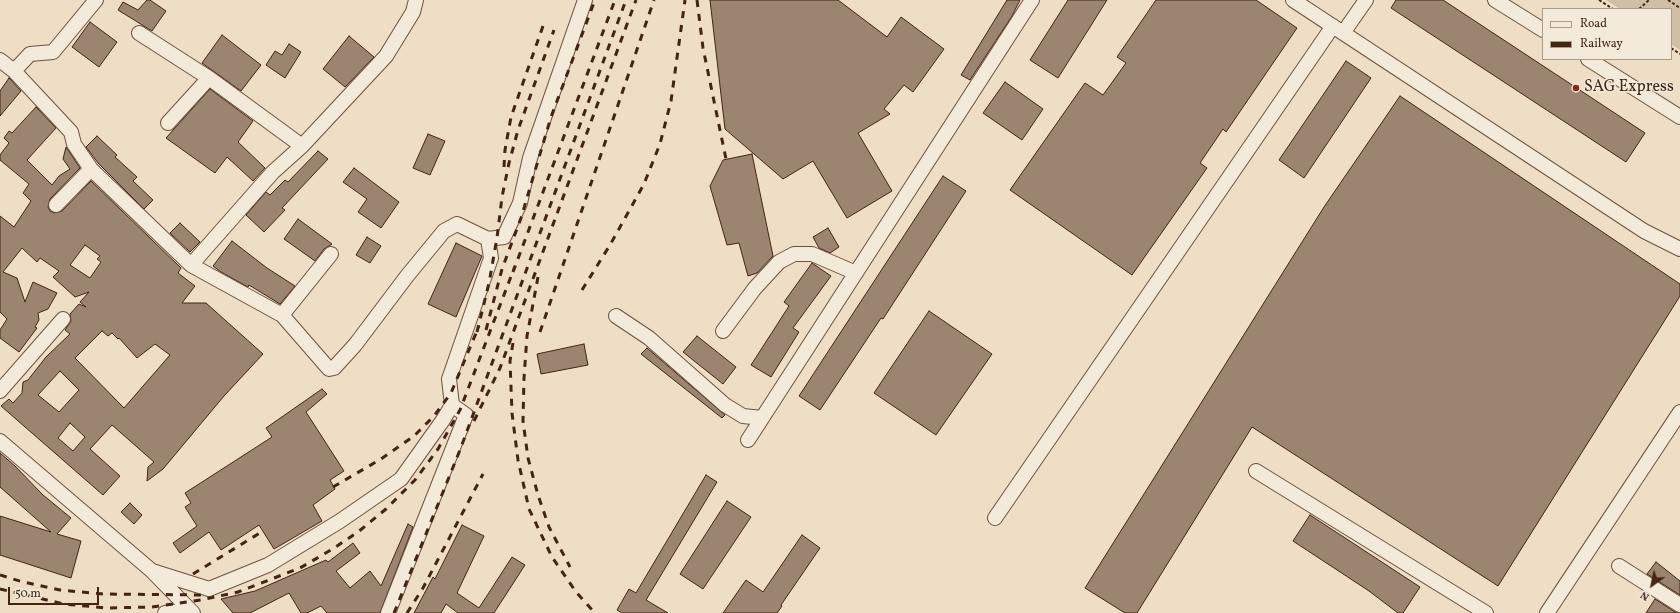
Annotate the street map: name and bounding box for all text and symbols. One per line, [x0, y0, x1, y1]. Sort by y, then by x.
legend [1542, 8, 1672, 60]
text: Road [1580, 16, 1607, 32]
text: Railway [1580, 36, 1623, 52]
place label: SAG Express [1584, 78, 1674, 98]
marker: SAG Express [1571, 83, 1581, 93]
north arrow [1632, 565, 1672, 605]
scale bar [10, 579, 101, 605]
text: 50 m [15, 586, 41, 602]
text: N [1638, 587, 1653, 604]

